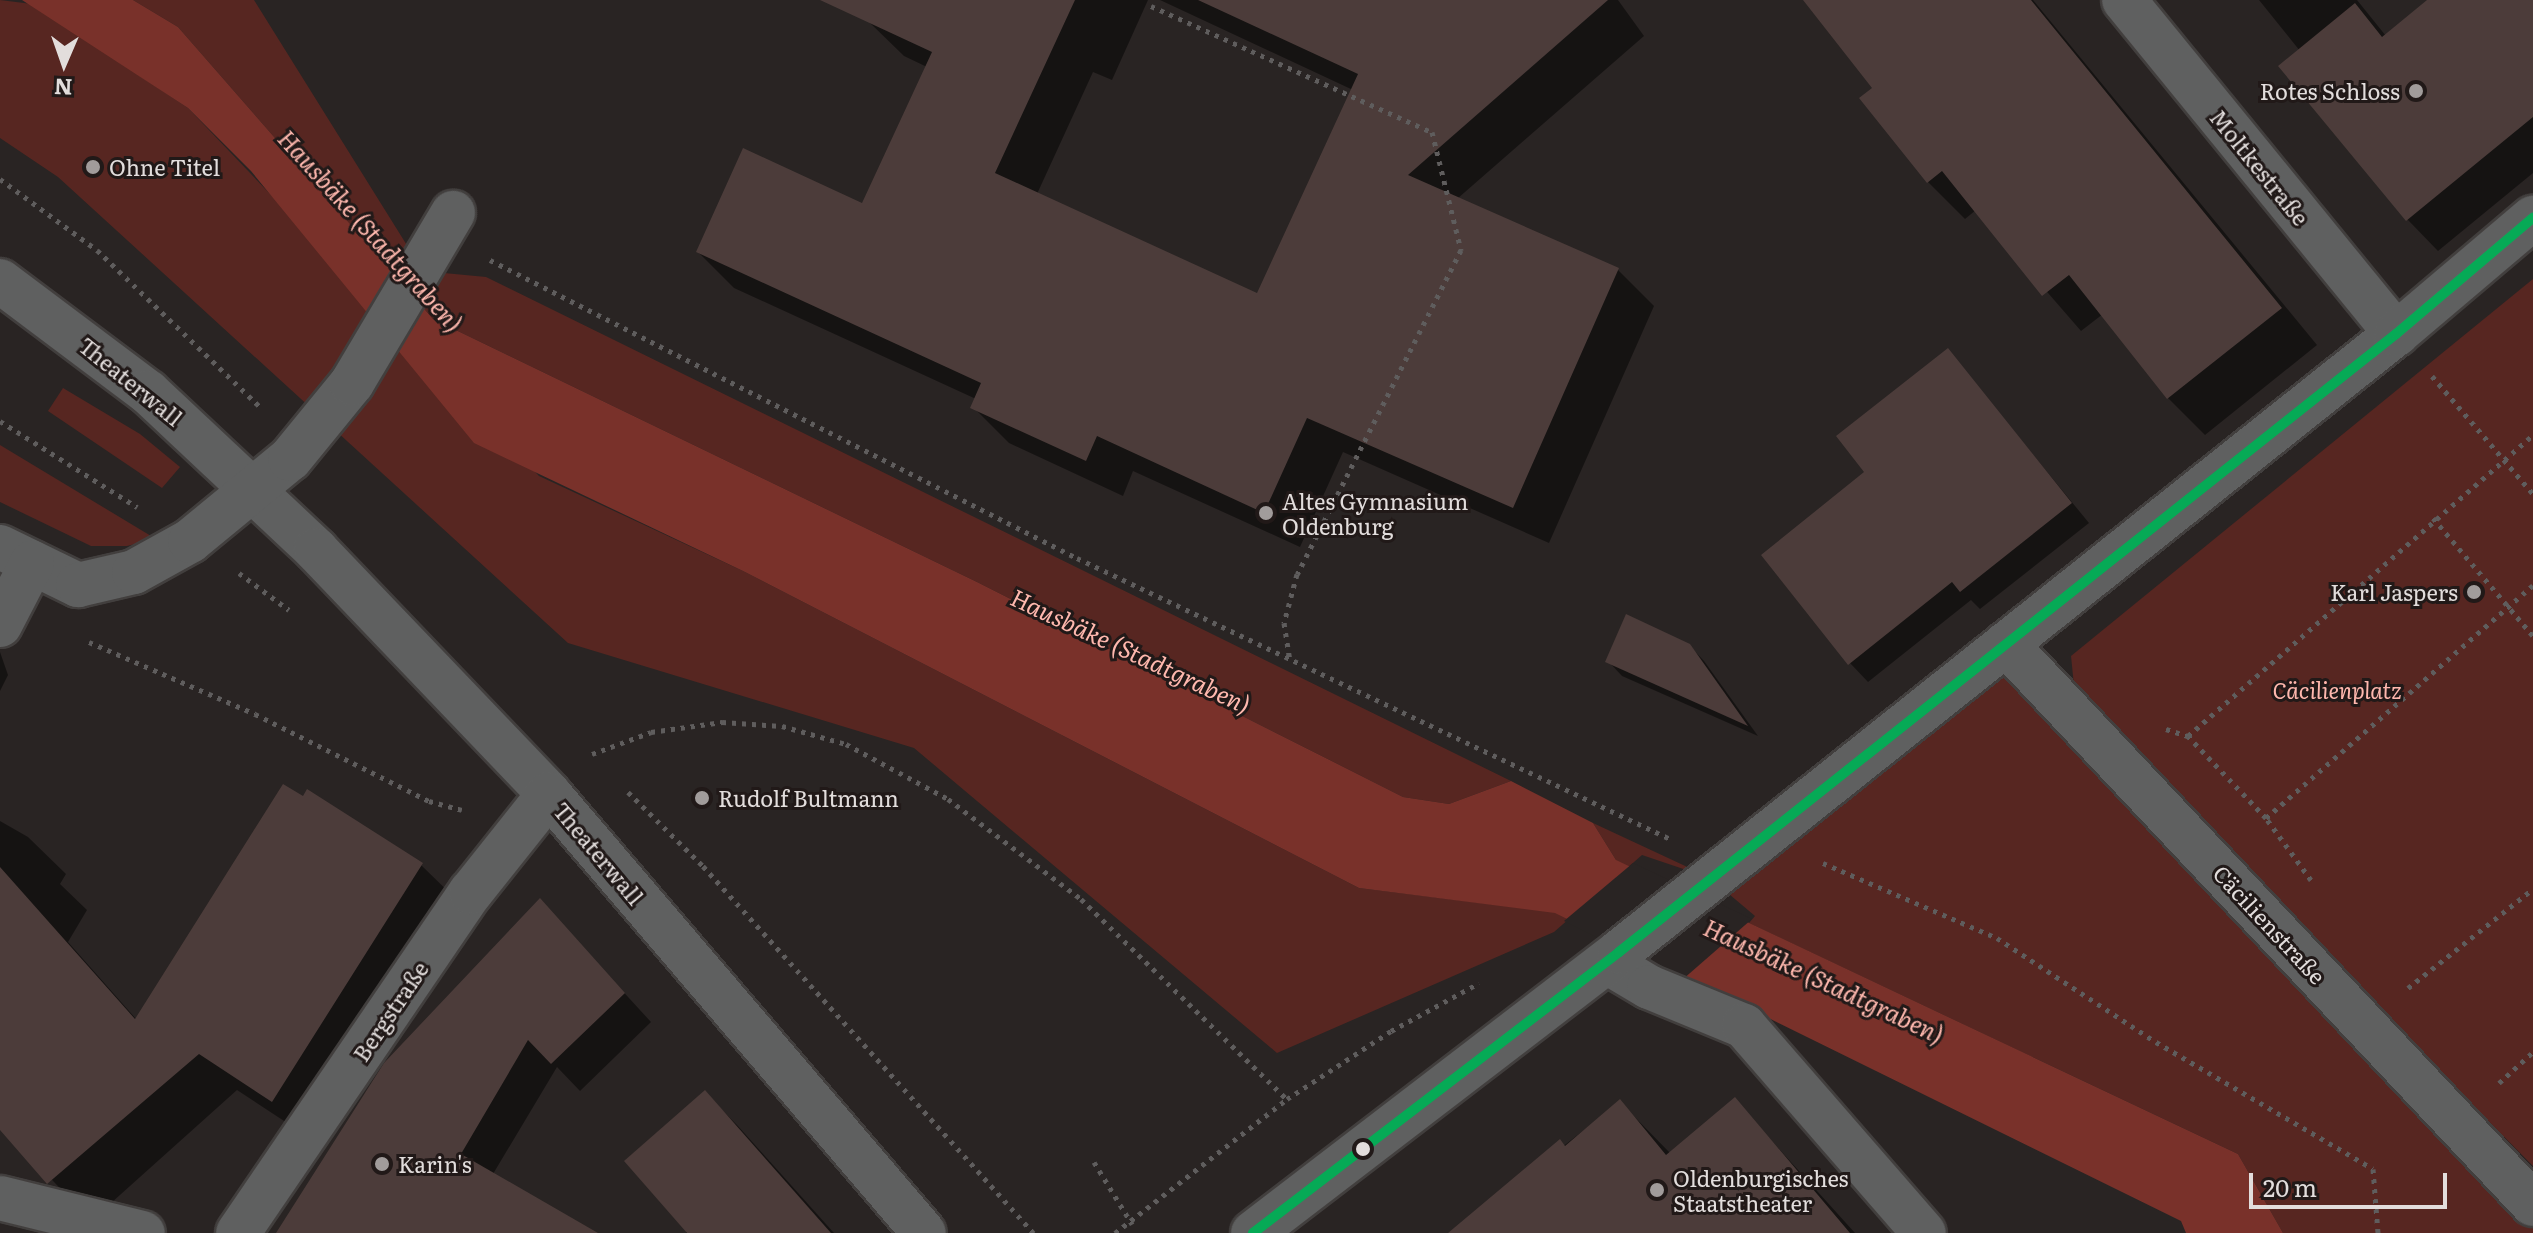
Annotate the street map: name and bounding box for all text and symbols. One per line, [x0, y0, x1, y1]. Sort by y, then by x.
north arrow [24, 24, 104, 104]
text: N [53, 72, 73, 105]
place label: Rotes Schloss [2260, 78, 2400, 104]
marker: Rotes Schloss [2407, 82, 2425, 100]
street label: Moltkestraße [2205, 104, 2315, 230]
water label: Hausbäke (Stadtgraben) [273, 123, 469, 337]
place label: Ohne Titel [109, 154, 220, 180]
marker: Ohne Titel [84, 158, 102, 176]
street label: Theaterwall [74, 331, 188, 431]
place label: Altes Gymnasium Oldenburg [1282, 487, 1468, 538]
marker: Altes Gymnasium Oldenburg [1257, 504, 1275, 522]
place label: Karl Jaspers [2330, 579, 2458, 605]
water label: Hausbäke (Stadtgraben) [1007, 582, 1255, 718]
marker: Karl Jaspers [2465, 583, 2483, 601]
park label: Cäcilienplatz [2273, 677, 2401, 703]
place label: Rudolf Bultmann [718, 785, 899, 811]
marker: Rudolf Bultmann [693, 789, 711, 807]
street label: Theaterwall [549, 797, 649, 909]
street label: Cäcilienstraße [2208, 859, 2332, 989]
water label: Hausbäke (Stadtgraben) [1700, 912, 1948, 1048]
street label: Bergstraße [347, 956, 433, 1066]
unlabelled marker [1355, 1141, 1371, 1157]
place label: Karin's [398, 1151, 472, 1177]
marker: Karin's [373, 1155, 391, 1173]
scale bar [2253, 1157, 2451, 1207]
place label: Oldenburgisches Staatstheater [1673, 1164, 1848, 1216]
text: 20 m [2263, 1169, 2317, 1204]
marker: Oldenburgisches Staatstheater [1648, 1181, 1666, 1199]

